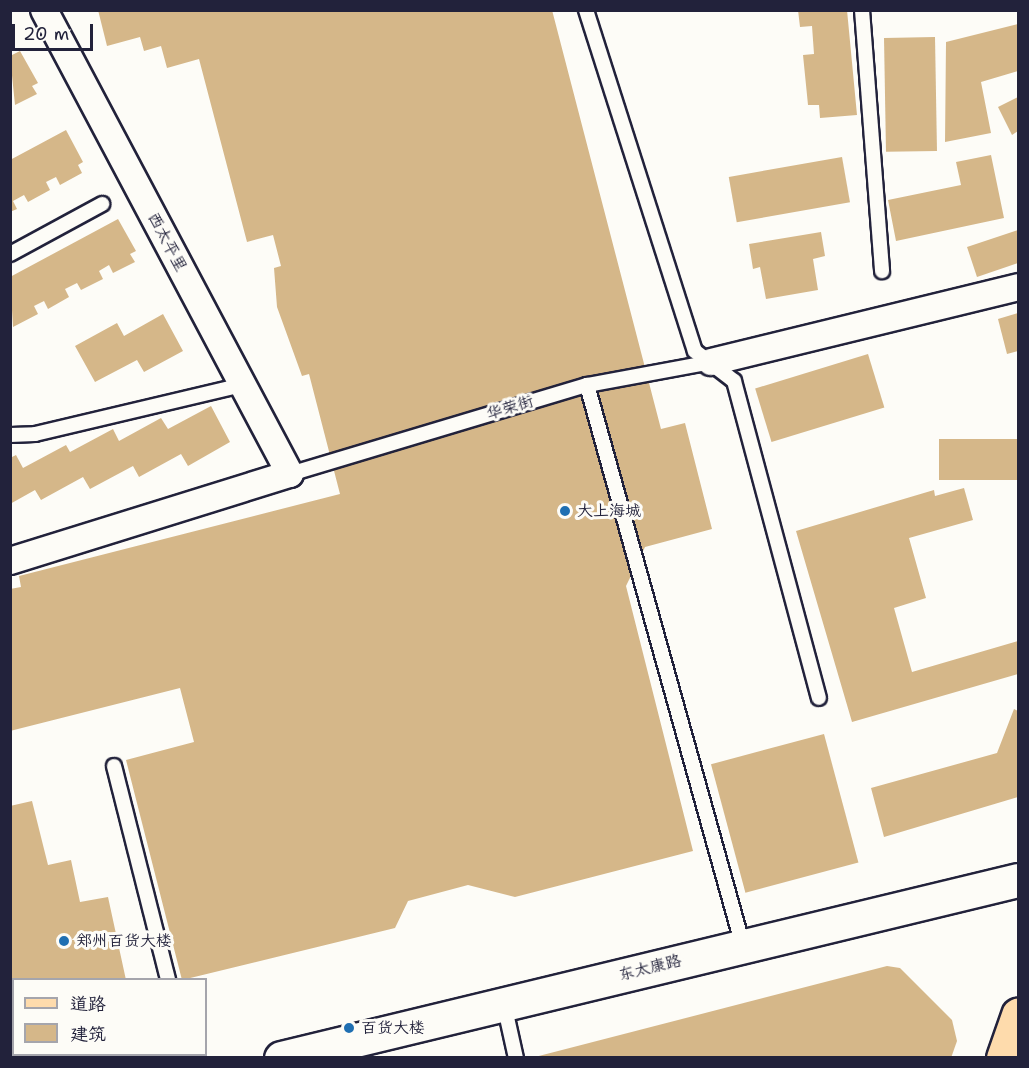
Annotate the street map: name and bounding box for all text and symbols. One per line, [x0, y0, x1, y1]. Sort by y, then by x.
scale bar [15, 12, 96, 50]
text: 20 m [23, 22, 69, 46]
street label: 西太平里 [144, 209, 190, 275]
street label: 华荣街 [484, 392, 536, 424]
place label: 大上海城 [577, 501, 641, 521]
marker: 大上海城 [558, 504, 572, 518]
place label: 郑州百货大楼 [76, 931, 172, 951]
marker: 郑州百货大楼 [57, 934, 71, 948]
street label: 东太康路 [617, 951, 683, 985]
legend [12, 978, 207, 1056]
text: 道路 [70, 992, 106, 1016]
place label: 百货大楼 [361, 1018, 425, 1038]
marker: 百货大楼 [342, 1021, 356, 1035]
text: 建筑 [70, 1022, 106, 1046]

